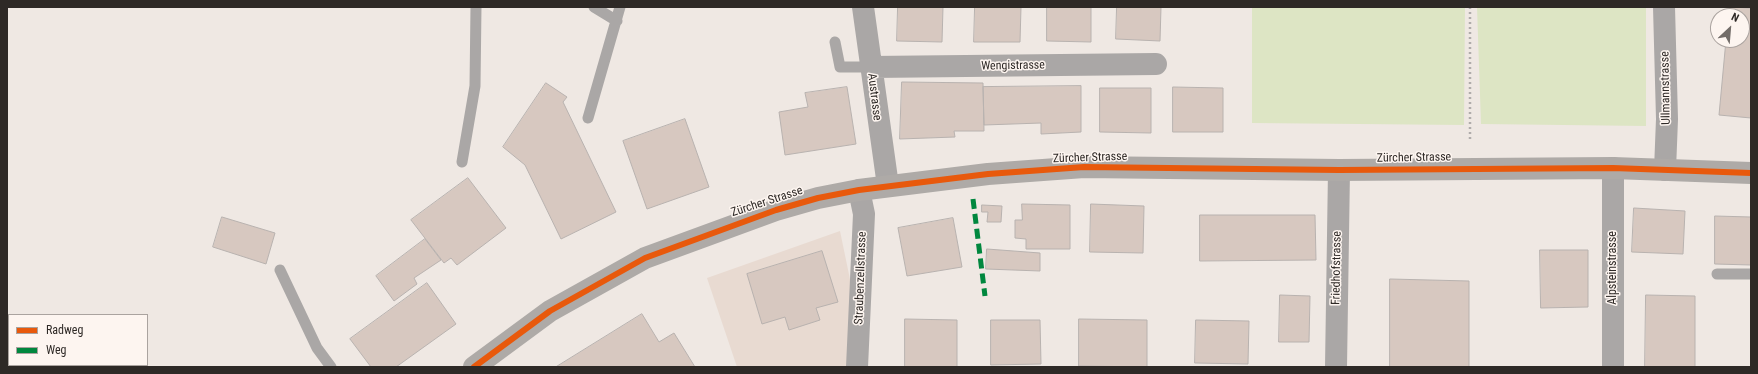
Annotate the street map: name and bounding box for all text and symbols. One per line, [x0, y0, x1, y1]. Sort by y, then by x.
north arrow [1710, 8, 1750, 48]
text: N [1729, 10, 1741, 25]
street label: Ullmannstrasse [1658, 51, 1674, 125]
street label: Wengistrasse [981, 58, 1045, 74]
street label: Austrasse [864, 73, 884, 121]
street label: Zürcher Strasse [1053, 150, 1127, 166]
street label: Zürcher Strasse [1377, 150, 1451, 166]
street label: Zürcher Strasse [729, 184, 805, 220]
street label: Straubenzellstrasse [852, 231, 870, 325]
street label: Friedhofstrasse [1329, 231, 1345, 305]
street label: Alpsteinstrasse [1606, 231, 1620, 305]
legend [8, 314, 148, 366]
text: Radweg [46, 323, 83, 337]
text: Weg [46, 343, 67, 357]

